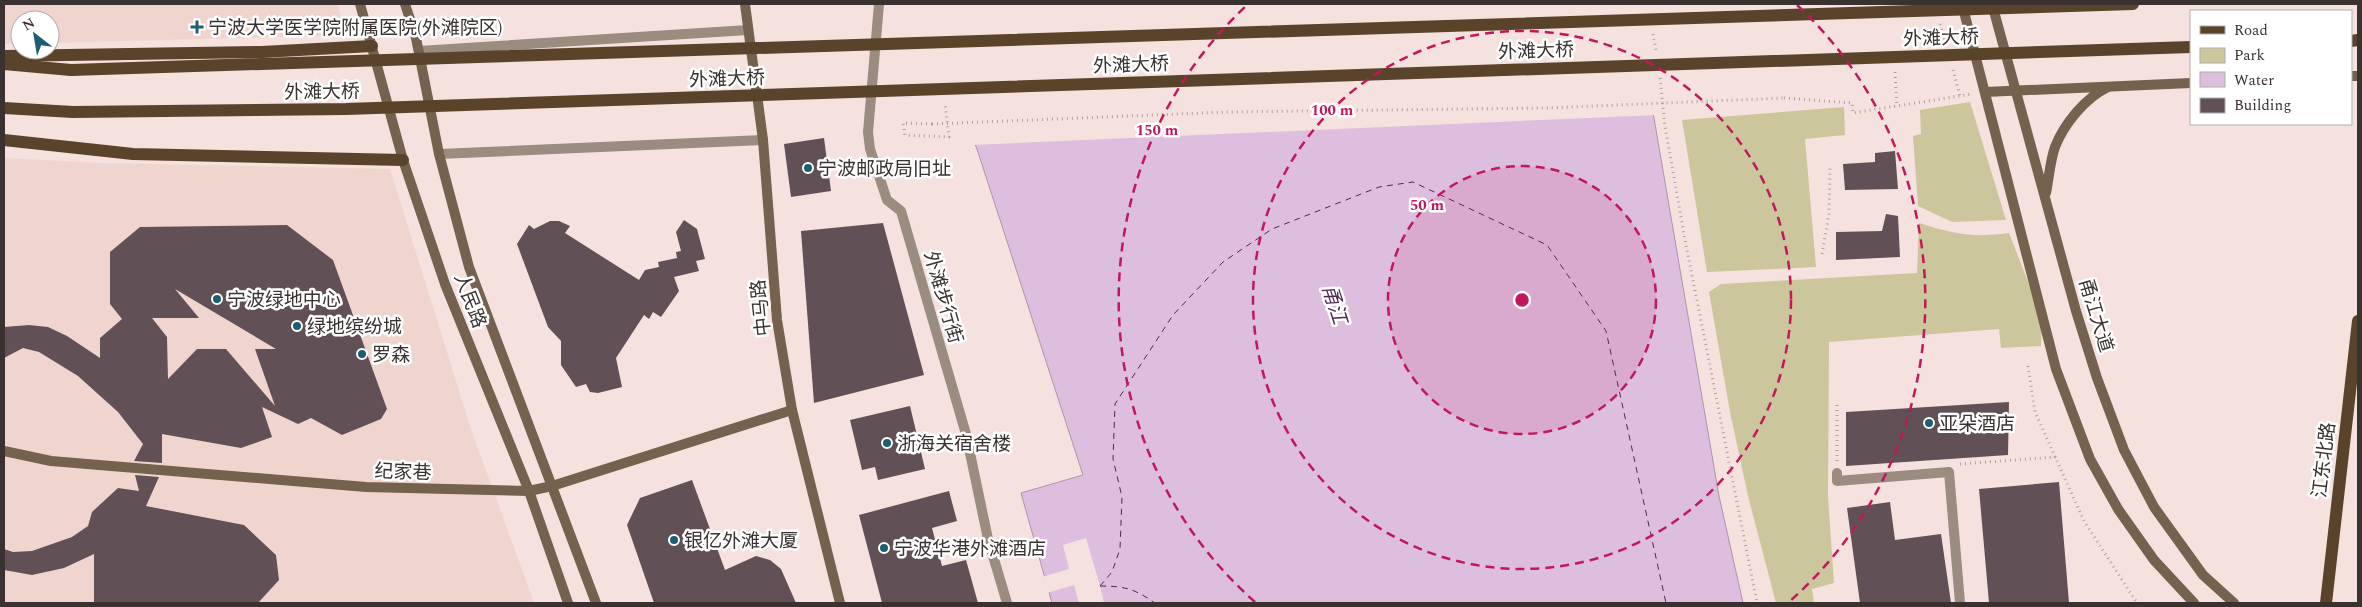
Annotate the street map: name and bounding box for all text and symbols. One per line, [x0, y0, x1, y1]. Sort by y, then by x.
north arrow [10, 10, 60, 60]
legend [2190, 10, 2352, 125]
text: N [18, 12, 39, 36]
place label: 宁波大学医学院附属医院(外滩院区) [208, 14, 503, 43]
text: Road [2234, 19, 2268, 42]
marker: 宁波大学医学院附属医院(外滩院区) [190, 20, 204, 34]
street label: 外滩大桥 [1903, 23, 1980, 54]
street label: 外滩大桥 [1498, 36, 1575, 67]
text: Park [2234, 44, 2265, 67]
street label: 外滩大桥 [1093, 50, 1170, 81]
street label: 外滩大桥 [689, 64, 766, 95]
text: Water [2234, 69, 2274, 92]
street label: 外滩大桥 [284, 77, 360, 108]
text: Building [2234, 94, 2291, 117]
text: 100 m [1311, 99, 1354, 122]
text: 150 m [1136, 119, 1179, 142]
place label: 宁波邮政局旧址 [818, 155, 951, 184]
marker: 宁波邮政局旧址 [802, 162, 814, 174]
text: 50 m [1410, 194, 1445, 217]
street label: 外滩步行街 [916, 248, 970, 347]
street label: 人民路 [446, 269, 493, 332]
street label: 甬江大道 [2071, 275, 2121, 356]
street label: 中马路 [744, 278, 779, 338]
water label: 甬江 [1314, 281, 1355, 330]
place label: 宁波绿地中心 [227, 286, 341, 315]
centre of rings [1513, 291, 1531, 309]
marker: 宁波绿地中心 [211, 293, 223, 305]
place label: 绿地缤纷城 [307, 313, 402, 342]
marker: 绿地缤纷城 [291, 320, 303, 332]
place label: 罗森 [372, 341, 410, 370]
marker: 罗森 [356, 348, 368, 360]
place label: 亚朵酒店 [1939, 410, 2015, 439]
marker: 亚朵酒店 [1923, 417, 1935, 429]
street label: 江东北路 [2305, 421, 2344, 500]
place label: 浙海关宿舍楼 [897, 430, 1011, 459]
marker: 浙海关宿舍楼 [881, 437, 893, 449]
street label: 纪家巷 [374, 457, 432, 488]
place label: 银亿外滩大厦 [684, 527, 798, 556]
marker: 银亿外滩大厦 [668, 534, 680, 546]
place label: 宁波华港外滩酒店 [894, 535, 1046, 564]
marker: 宁波华港外滩酒店 [878, 542, 890, 554]

